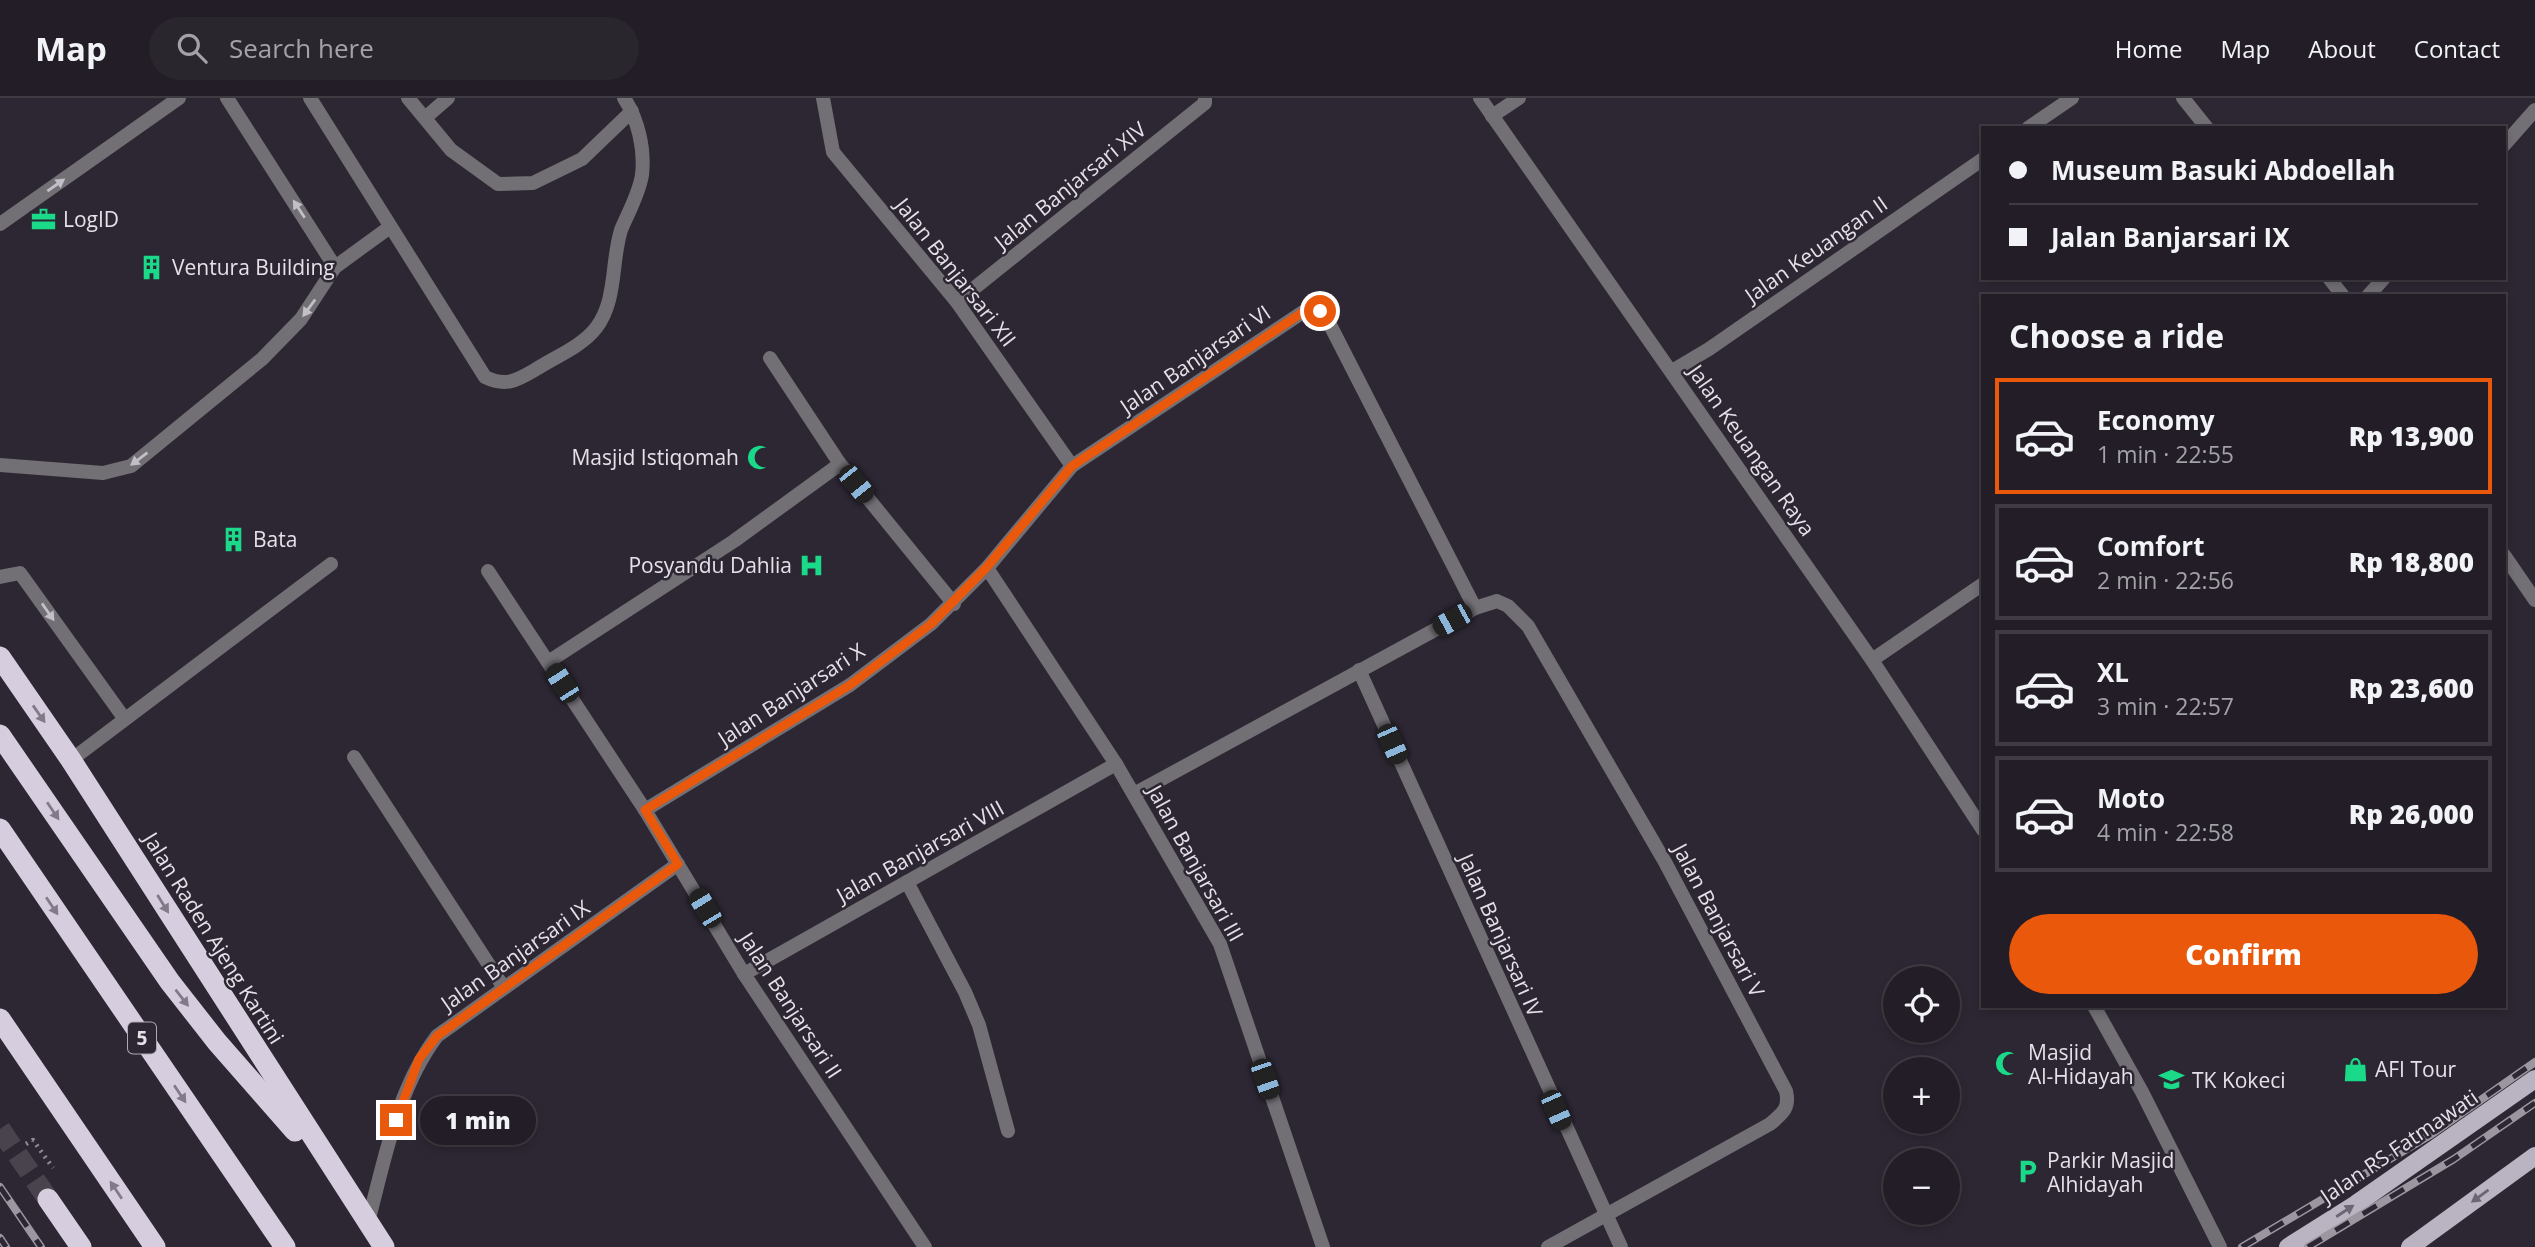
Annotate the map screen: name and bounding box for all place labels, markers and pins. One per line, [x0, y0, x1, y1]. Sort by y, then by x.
office icon: LogID [29, 205, 57, 233]
place label: LogID [63, 205, 119, 233]
building icon: Ventura Building [138, 253, 166, 281]
place label: Ventura Building [172, 253, 335, 281]
place label: Masjid Istiqomah [571, 443, 739, 471]
mosque icon: Masjid Istiqomah [745, 443, 773, 471]
building icon: Bata [219, 525, 247, 553]
place label: Bata [253, 525, 297, 553]
place label: Posyandu Dahlia [628, 551, 792, 579]
hospital icon: Posyandu Dahlia [798, 551, 826, 579]
place label: Masjid Al-Hidayah [2028, 1038, 2134, 1090]
mosque icon: Masjid Al-Hidayah [1994, 1050, 2022, 1078]
shop icon: AFI Tour [2341, 1055, 2369, 1083]
place label: AFI Tour [2375, 1055, 2457, 1083]
school or university icon: TK Kokeci [2158, 1066, 2186, 1094]
place label: TK Kokeci [2192, 1066, 2286, 1094]
place label: Parkir Masjid Alhidayah [2047, 1146, 2174, 1198]
parking icon: Parkir Masjid Alhidayah [2013, 1158, 2041, 1186]

